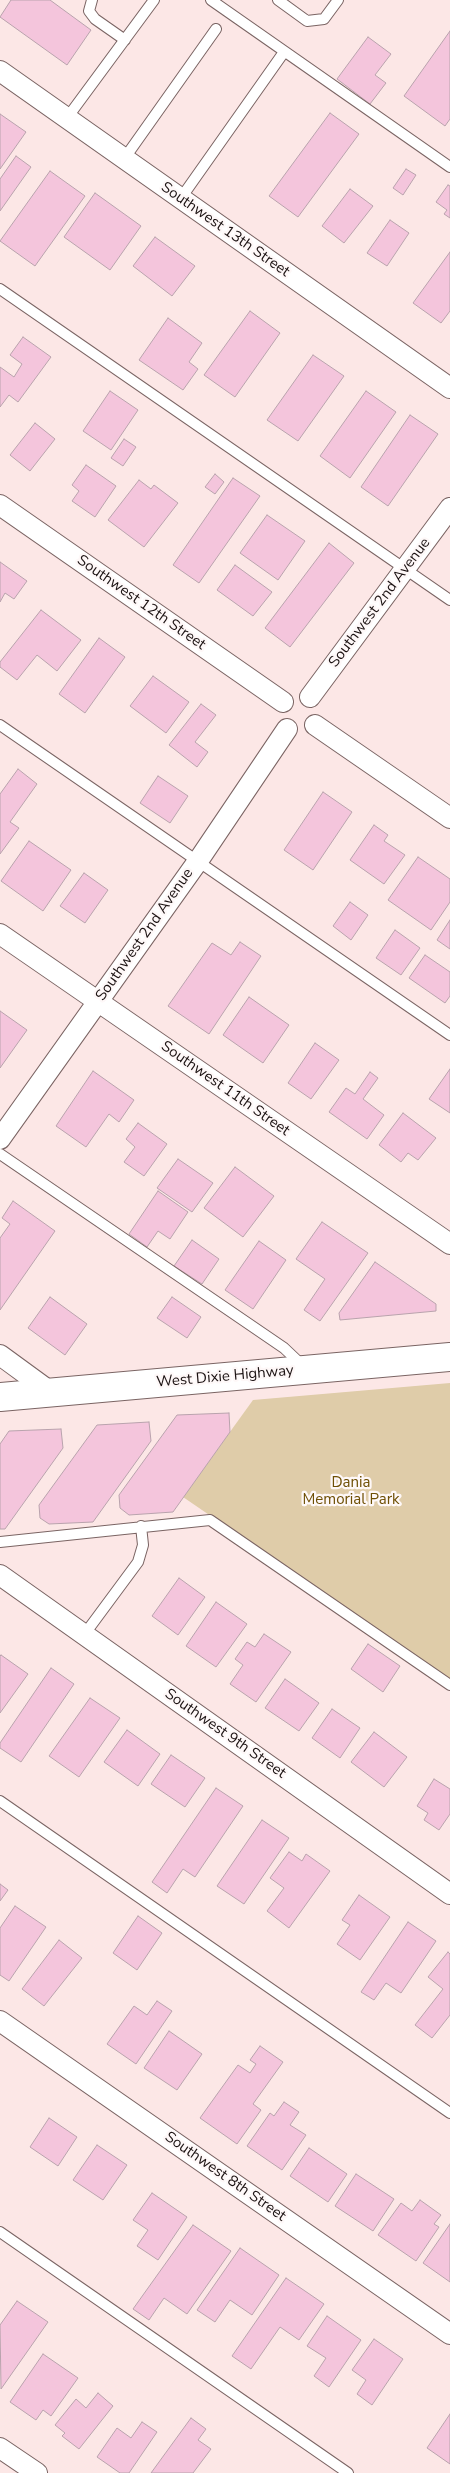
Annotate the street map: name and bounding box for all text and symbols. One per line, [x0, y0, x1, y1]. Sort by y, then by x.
street label: Southwest 13th Street [157, 179, 293, 281]
street label: Southwest 2nd Avenue [325, 535, 435, 671]
street label: Southwest 12th Street [73, 552, 209, 654]
street label: Southwest 2nd Avenue [92, 865, 198, 1005]
street label: Southwest 11th Street [157, 1038, 293, 1140]
street label: West Dixie Highway [156, 1362, 294, 1392]
park label: Dania Memorial Park [302, 1474, 400, 1509]
street label: Southwest 9th Street [161, 1685, 289, 1783]
street label: Southwest 8th Street [161, 2128, 289, 2226]

